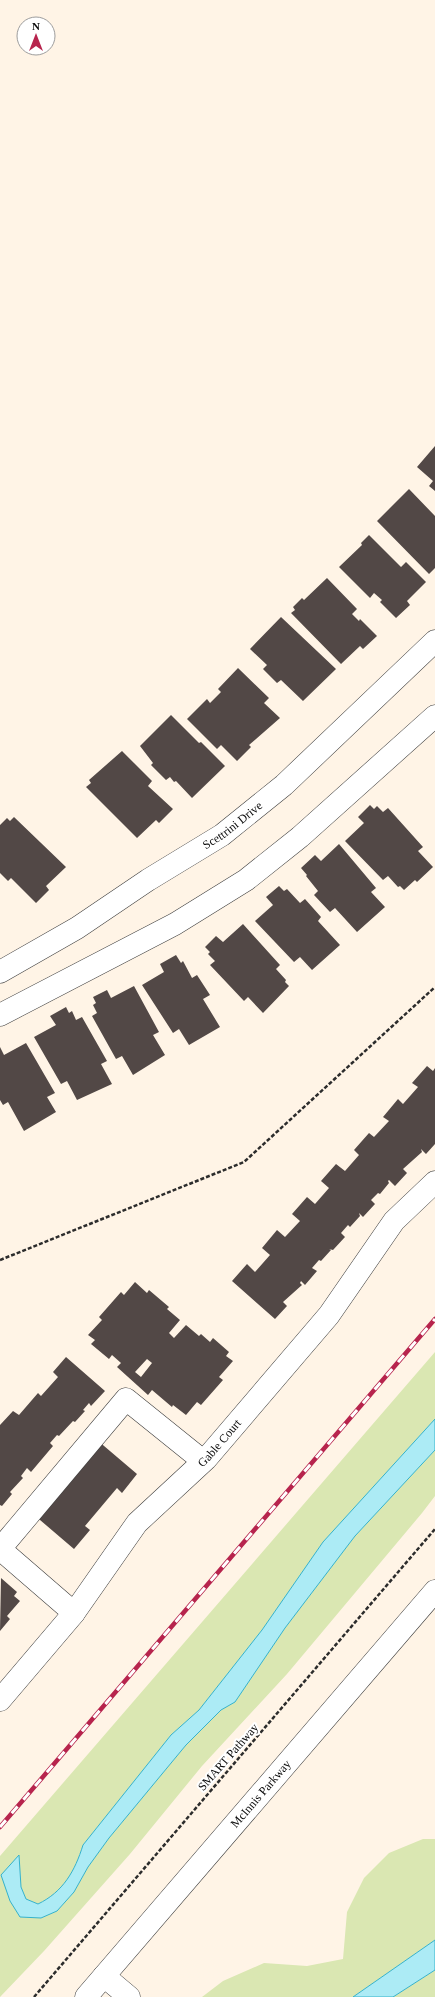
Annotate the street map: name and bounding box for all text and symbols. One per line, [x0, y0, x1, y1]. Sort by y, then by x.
north arrow [16, 16, 56, 56]
text: N [32, 20, 40, 32]
street label: Scettrini Drive [200, 798, 265, 852]
street label: Gable Court [195, 1416, 244, 1470]
street label: SMART Pathway [195, 1720, 261, 1794]
street label: McInnis Parkway [228, 1757, 294, 1831]

